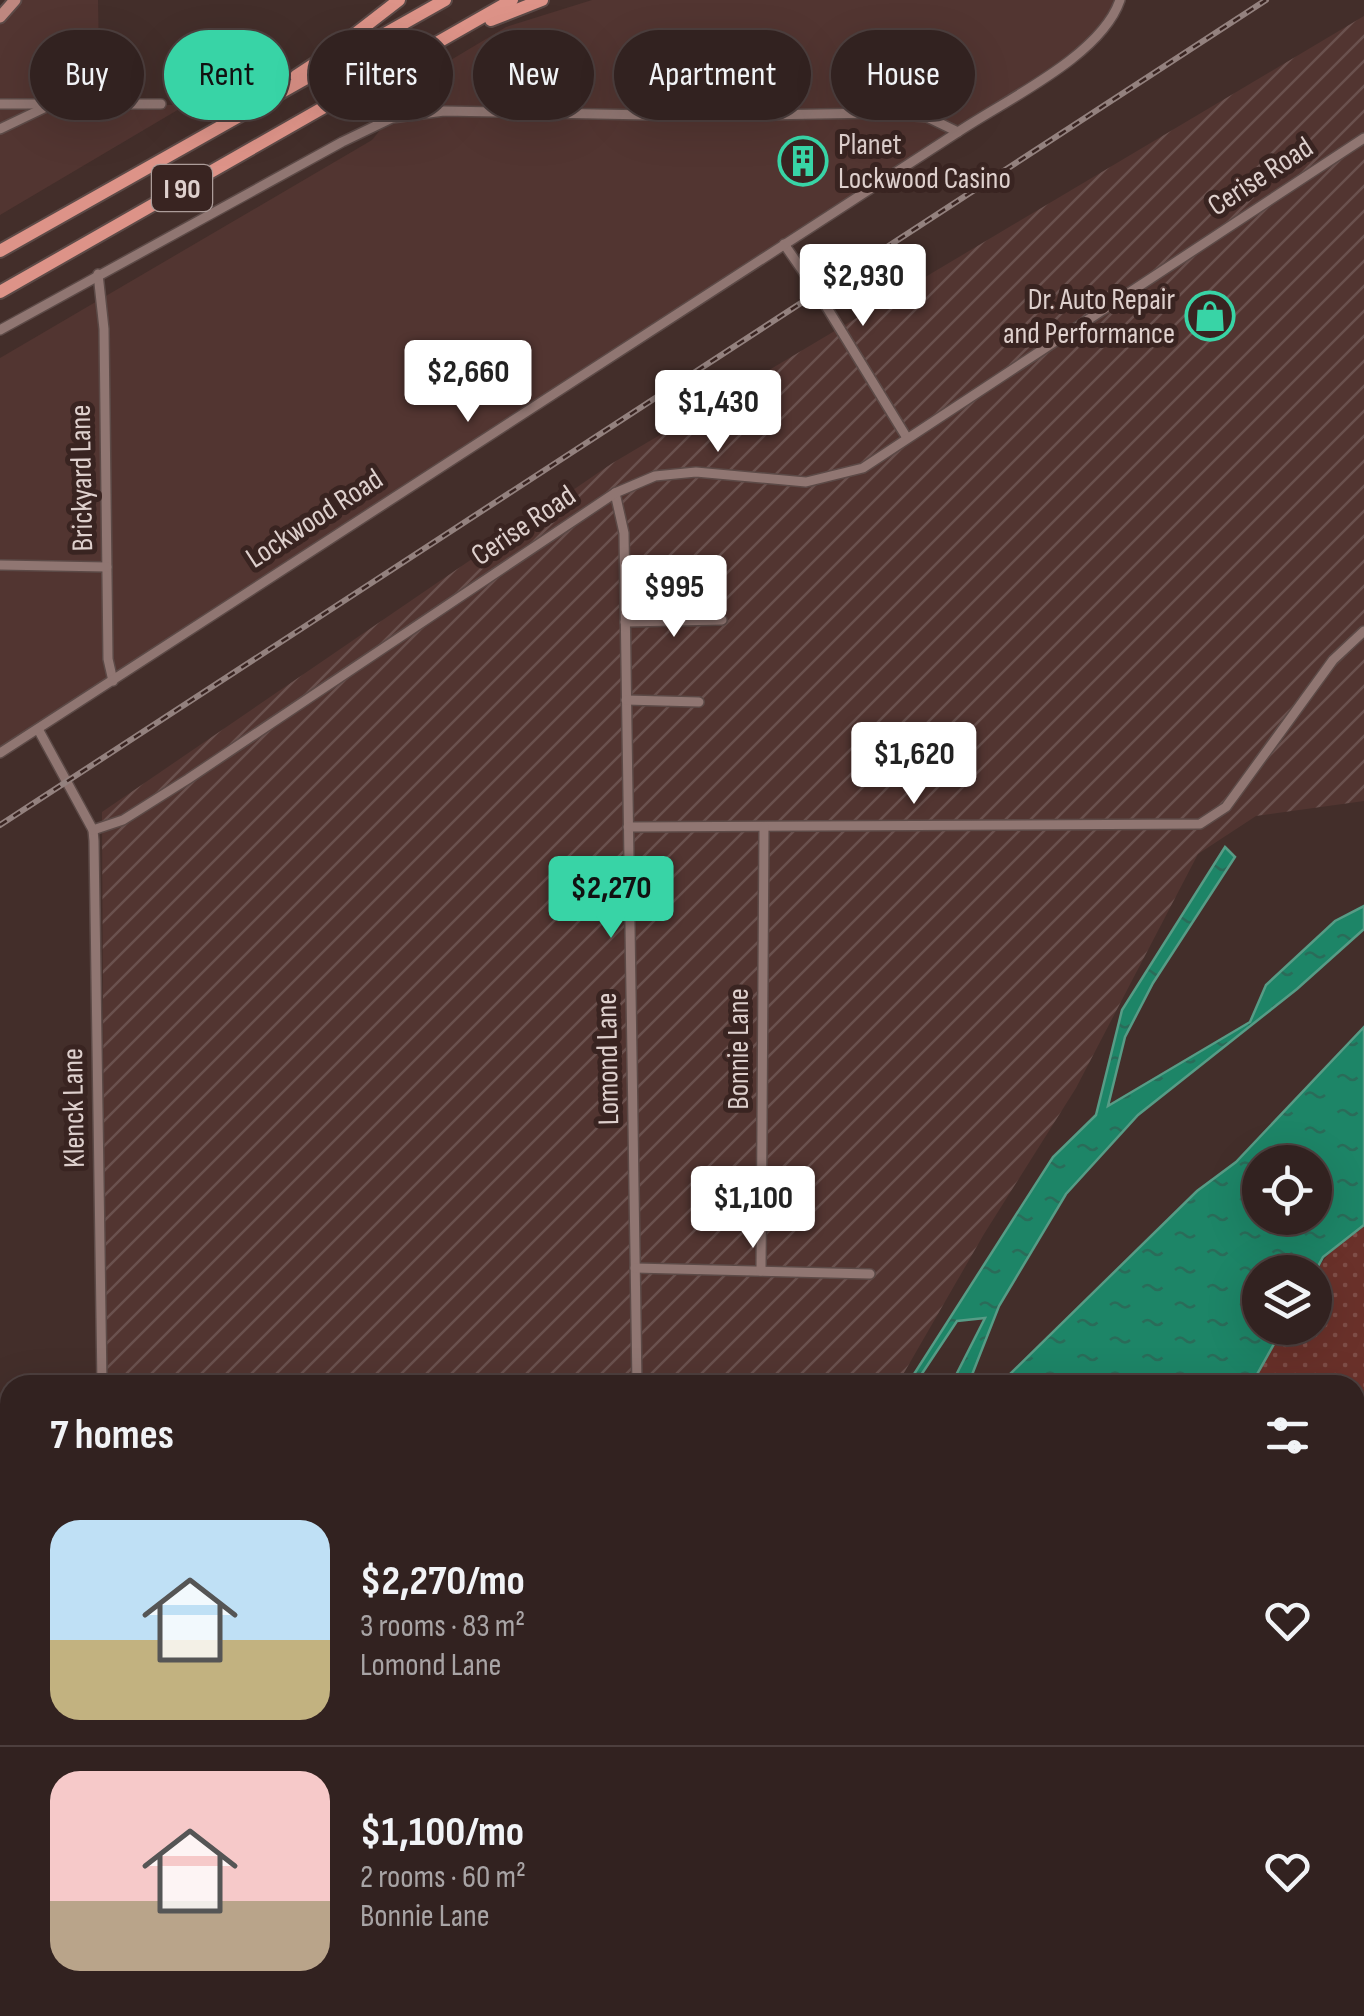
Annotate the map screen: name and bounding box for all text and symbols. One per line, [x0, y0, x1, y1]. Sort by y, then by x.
chip: Buy [30, 30, 144, 120]
chip: Rent [164, 30, 289, 120]
chip: Filters [309, 30, 453, 120]
chip: New [473, 30, 594, 120]
chip: Apartment [614, 30, 811, 120]
chip: House [831, 30, 975, 120]
place label: Planet Lockwood Casino [838, 127, 1011, 197]
street label: Cerise Road [1201, 130, 1320, 224]
building icon: Planet Lockwood Casino [777, 135, 829, 187]
road number: I 90 [152, 165, 212, 211]
pin: $2,930 [782, 244, 944, 329]
text: $2,930 [822, 257, 904, 296]
place label: Dr. Auto Repair and Performance [1003, 282, 1175, 352]
shop icon: Dr. Auto Repair and Performance [1184, 290, 1236, 342]
pin: $2,660 [387, 340, 549, 425]
text: $2,660 [426, 353, 510, 392]
pin: $1,430 [637, 370, 799, 455]
text: $1,430 [677, 383, 759, 422]
street label: Brickyard Lane [63, 404, 101, 552]
street label: Lockwood Road [239, 461, 390, 576]
street label: Cerise Road [465, 478, 583, 574]
pin: $995 [615, 555, 733, 640]
text: $995 [644, 568, 704, 607]
pin: $1,620 [833, 722, 995, 807]
text: $1,620 [873, 735, 955, 774]
pin: $2,270 [530, 856, 692, 941]
text: $2,270 [571, 869, 651, 908]
street label: Bonnie Lane [721, 988, 757, 1110]
street label: Lomond Lane [589, 992, 627, 1126]
street label: Klenck Lane [55, 1048, 93, 1168]
map controls [1242, 1145, 1332, 1345]
button: locate [1242, 1145, 1332, 1235]
pin: $1,100 [672, 1166, 834, 1251]
text: $1,100 [713, 1179, 793, 1218]
button: layers [1242, 1255, 1332, 1345]
icon: filters [1260, 1408, 1315, 1463]
text: 7 homes [50, 1410, 174, 1461]
text: $2,270/mo [360, 1556, 525, 1607]
icon: home [130, 1560, 250, 1680]
icon: heart [1260, 1593, 1315, 1648]
text: 3 rooms · 83 m² [360, 1607, 525, 1646]
text: Lomond Lane [360, 1646, 501, 1685]
text: $1,100/mo [360, 1807, 524, 1858]
icon: home [130, 1811, 250, 1931]
icon: heart [1260, 1844, 1315, 1899]
text: 2 rooms · 60 m² [360, 1858, 526, 1897]
text: Bonnie Lane [360, 1897, 490, 1936]

